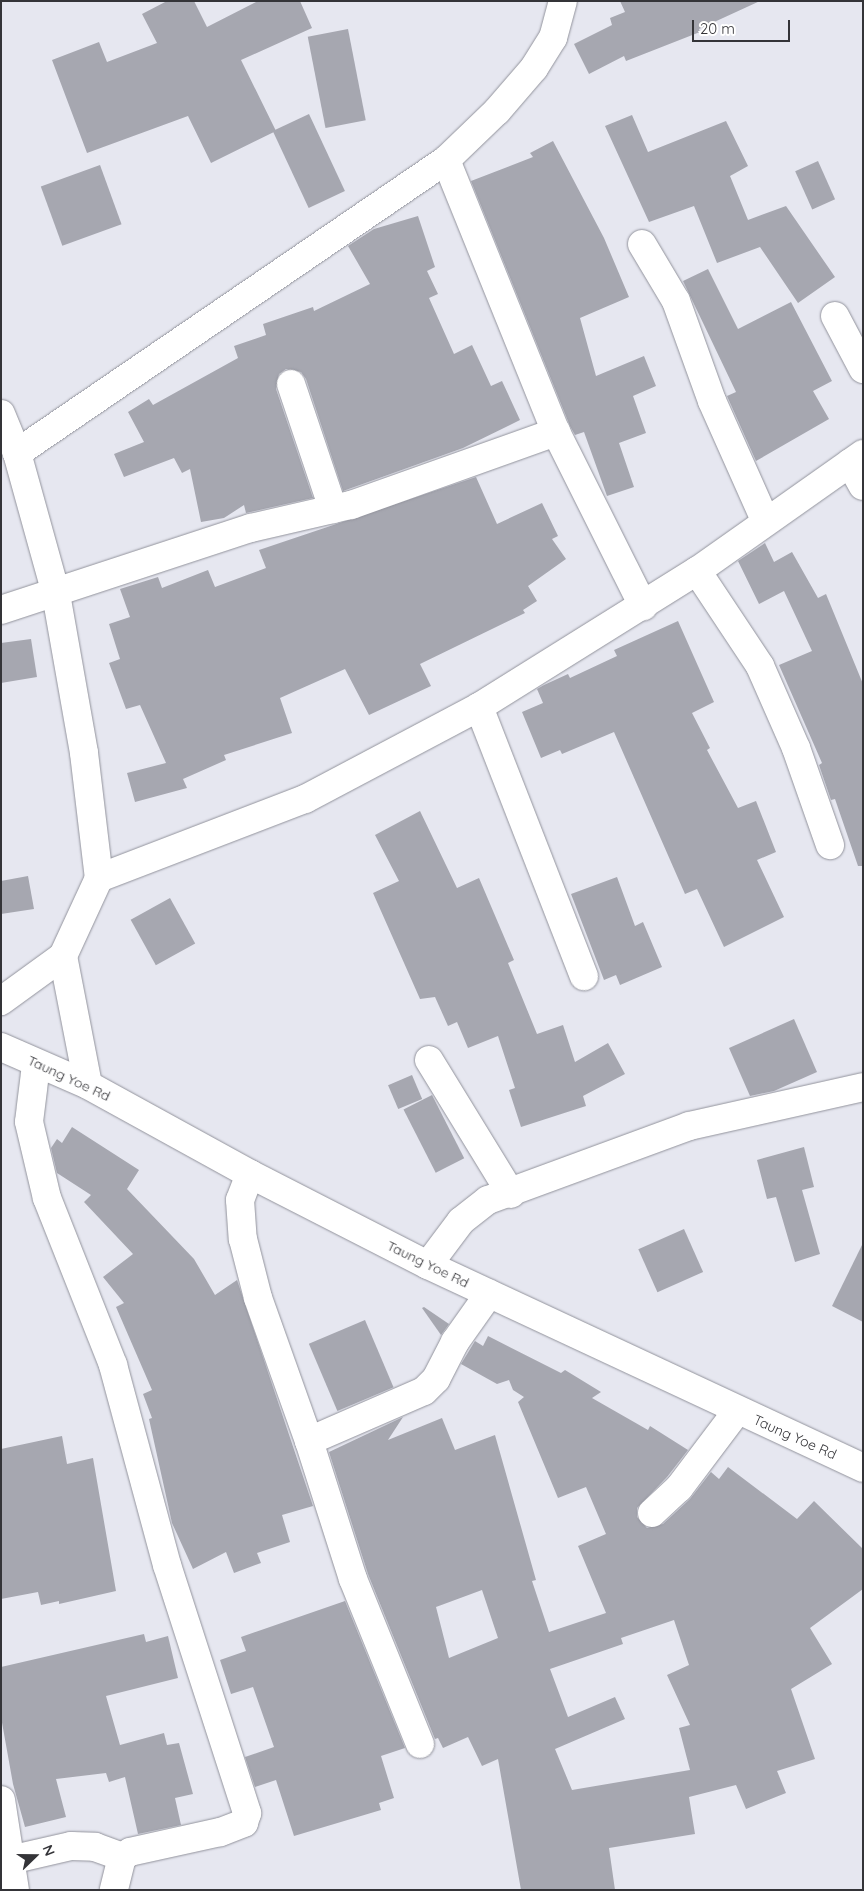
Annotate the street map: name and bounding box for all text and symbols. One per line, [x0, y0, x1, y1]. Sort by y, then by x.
scale bar [694, 10, 792, 42]
text: 20 m [700, 19, 735, 38]
street label: Taung Yoe Rd [25, 1052, 113, 1104]
street label: Taung Yoe Rd [384, 1237, 472, 1291]
street label: Taung Yoe Rd [751, 1411, 839, 1463]
north arrow [10, 1831, 60, 1881]
text: N [39, 1842, 59, 1859]

